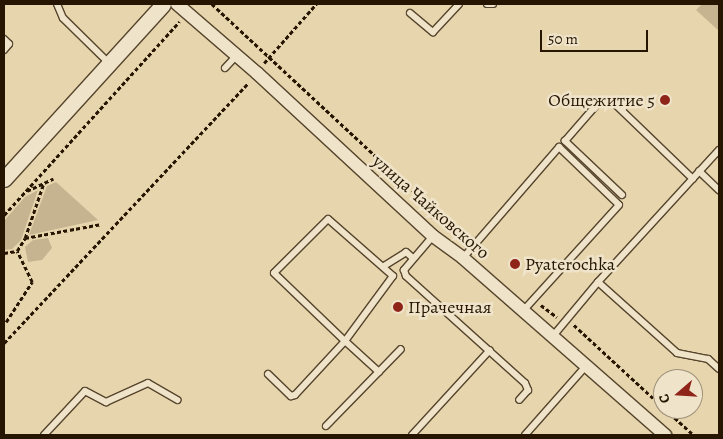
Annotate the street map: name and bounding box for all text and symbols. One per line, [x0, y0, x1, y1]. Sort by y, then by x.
scale bar [543, 20, 650, 52]
text: 50 m [548, 29, 578, 49]
place label: Общежитие 5 [548, 89, 655, 111]
marker: Общежитие 5 [659, 94, 671, 106]
street label: улица Чайковского [368, 150, 494, 264]
place label: Pyaterochka [525, 253, 615, 275]
marker: Pyaterochka [509, 258, 521, 270]
place label: Прачечная [408, 296, 491, 318]
marker: Прачечная [392, 301, 404, 313]
north arrow [653, 369, 703, 419]
text: С [654, 392, 675, 406]

